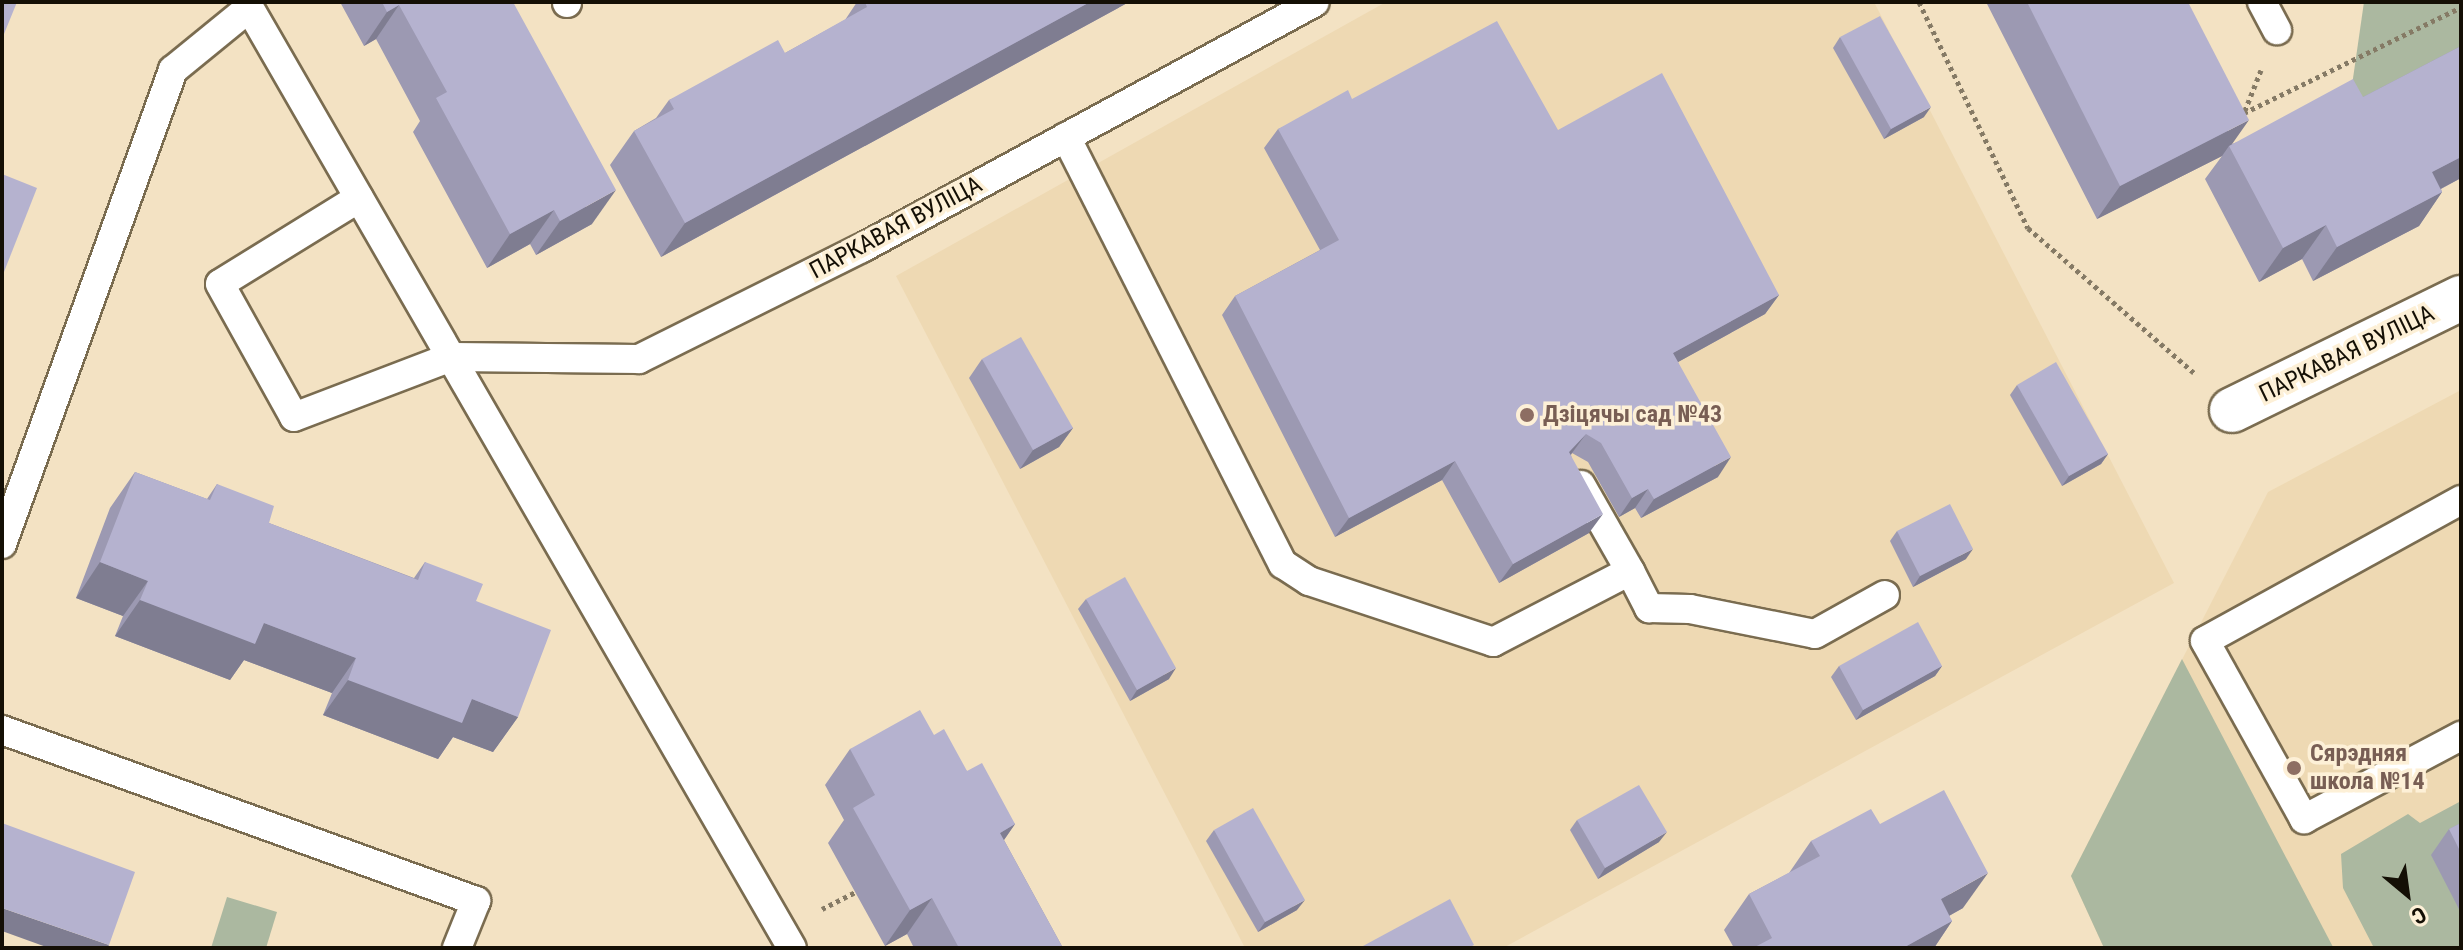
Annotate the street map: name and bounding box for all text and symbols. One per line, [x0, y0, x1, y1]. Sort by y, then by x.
street label: ПАРКАВАЯ ВУЛІЦА [805, 170, 987, 286]
street label: ПАРКАВАЯ ВУЛІЦА [2255, 299, 2439, 409]
place label: Дзіцячы сад №43 [1543, 401, 1722, 429]
marker: Дзіцячы сад №43 [1518, 406, 1536, 424]
place label: Сярэдняя школа №14 [2310, 740, 2425, 796]
marker: Сярэдняя школа №14 [2285, 759, 2303, 777]
north arrow [2367, 854, 2447, 934]
text: С [2407, 901, 2430, 929]

